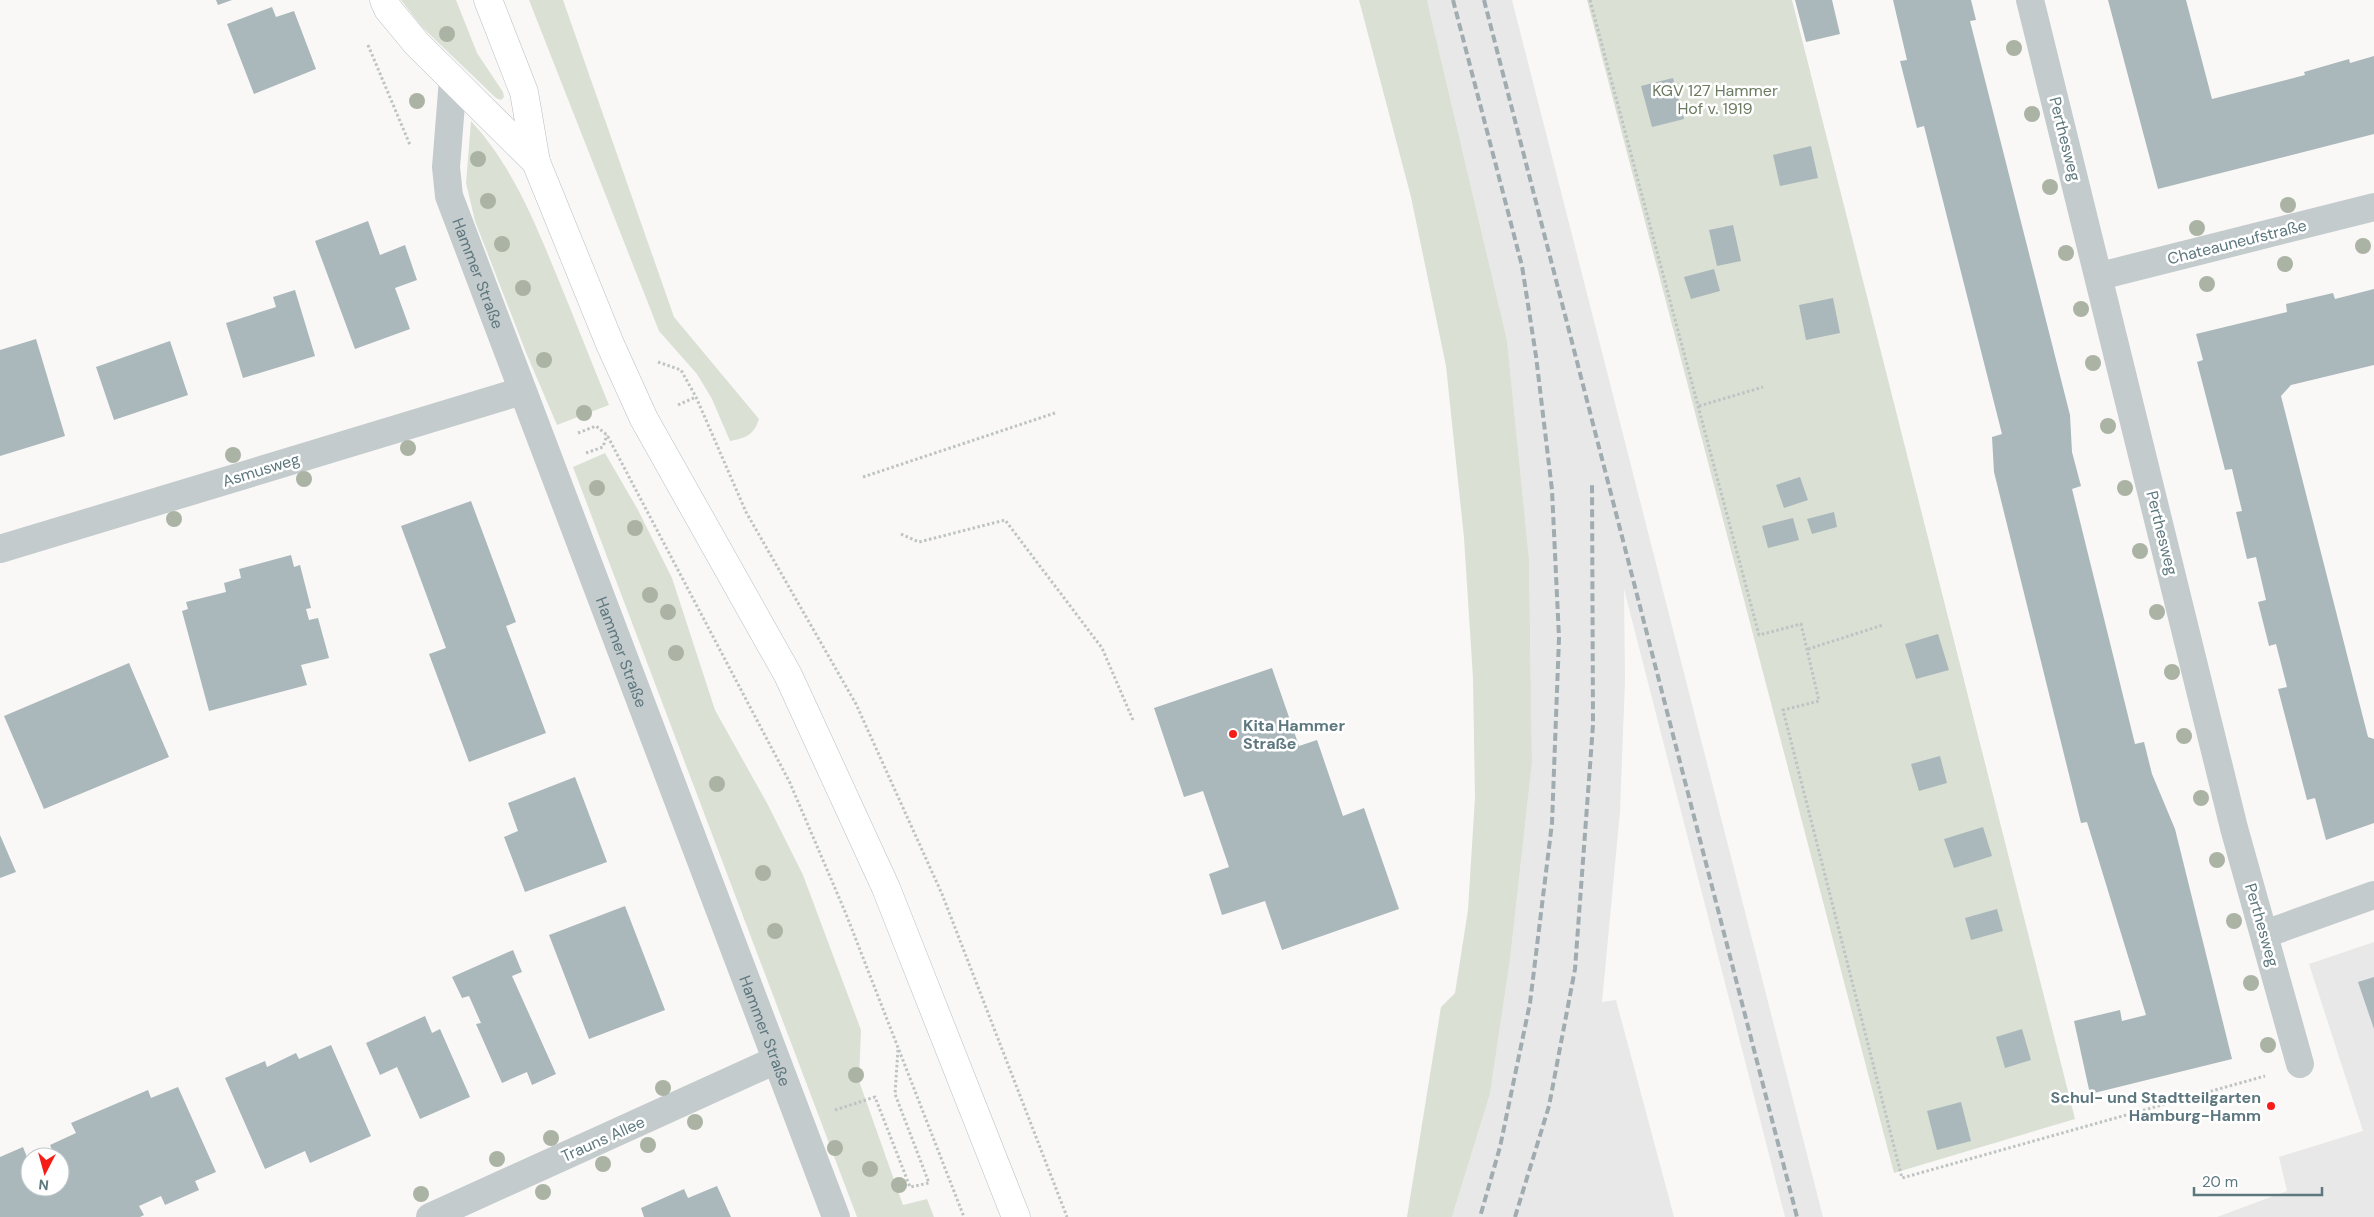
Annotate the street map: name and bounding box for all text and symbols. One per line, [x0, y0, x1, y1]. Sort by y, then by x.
park label: KGV 127 Hammer Hof v. 1919 [1652, 80, 1778, 119]
street label: Perthesweg [2044, 95, 2086, 183]
street label: Hammer Straße [448, 215, 509, 332]
street label: Chateauneufstraße [2165, 215, 2309, 269]
street label: Asmusweg [220, 448, 302, 492]
street label: Perthesweg [2141, 489, 2183, 577]
street label: Hammer Straße [591, 593, 652, 710]
place label: Kita Hammer Straße [1243, 715, 1345, 754]
marker: Kita Hammer Straße [1227, 728, 1239, 740]
street label: Perthesweg [2240, 881, 2284, 969]
street label: Hammer Straße [735, 972, 796, 1089]
place label: Schul- und Stadtteilgarten Hamburg-Hamm [2051, 1087, 2261, 1126]
marker: Schul- und Stadtteilgarten Hamburg-Hamm [2265, 1100, 2277, 1112]
street label: Trauns Allee [558, 1111, 648, 1167]
north arrow [20, 1147, 70, 1197]
scale bar [2194, 1164, 2322, 1196]
text: 20 m [2202, 1172, 2238, 1192]
text: N [38, 1175, 50, 1194]

